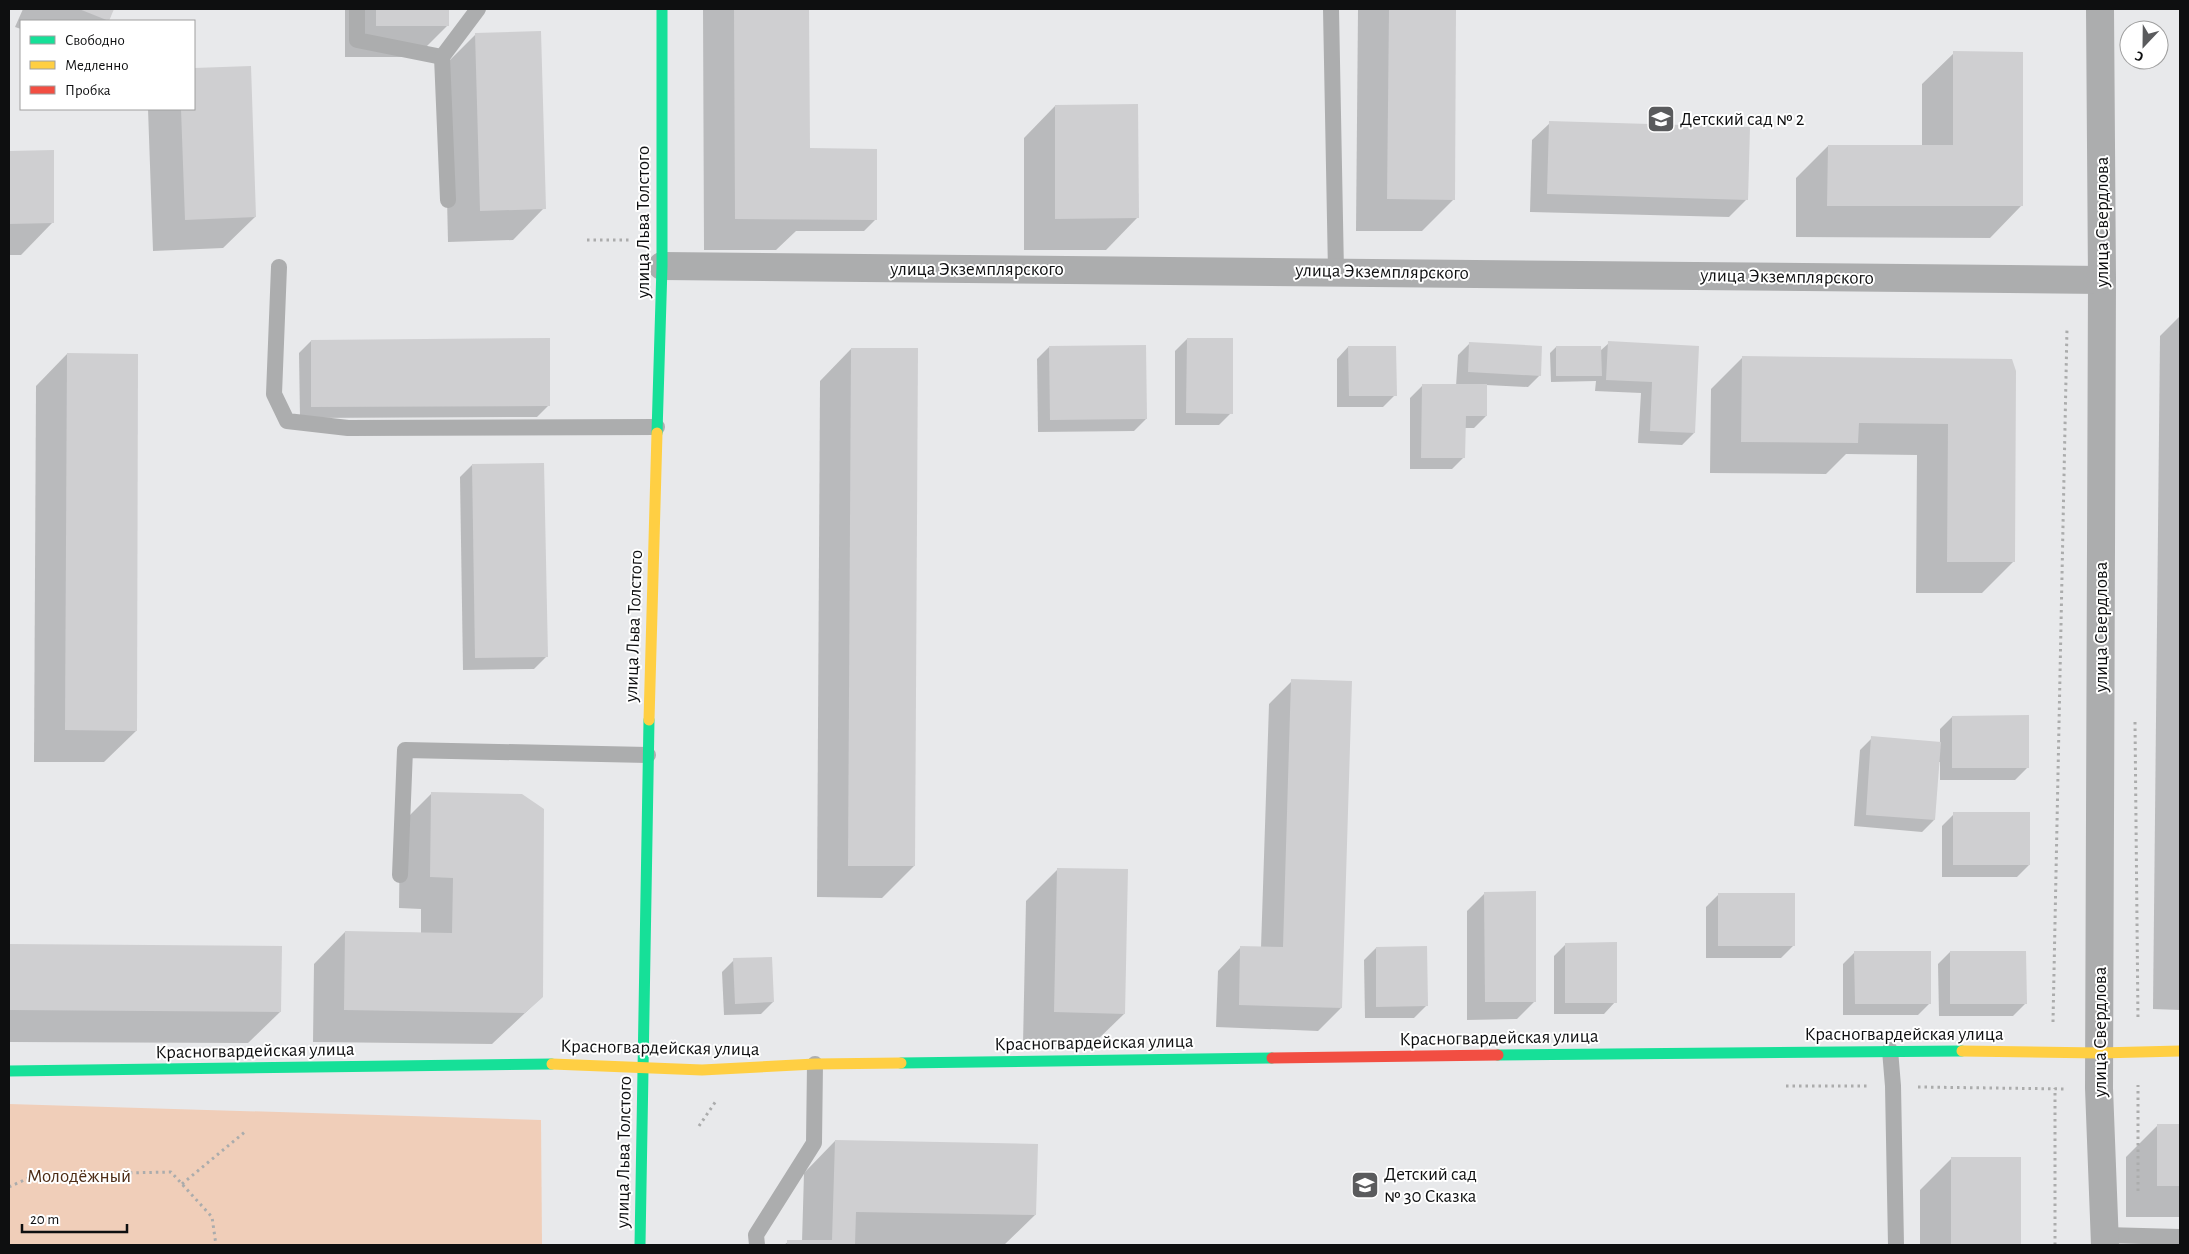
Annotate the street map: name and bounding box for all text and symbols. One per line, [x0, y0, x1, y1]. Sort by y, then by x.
legend [20, 20, 195, 110]
north arrow [2119, 20, 2169, 70]
text: Свободно [65, 33, 125, 48]
text: С [2133, 48, 2146, 64]
text: Медленно [65, 58, 129, 73]
text: Пробка [65, 83, 111, 98]
school or university icon: Детский сад № 2 [1646, 104, 1676, 134]
place label: Детский сад № 2 [1680, 110, 1805, 129]
street label: улица Льва Толстого [634, 146, 653, 299]
street label: улица Свердлова [2093, 156, 2112, 288]
street label: улица Экземплярского [889, 260, 1064, 279]
street label: улица Экземплярского [1294, 261, 1469, 283]
street label: улица Экземплярского [1699, 266, 1874, 288]
street label: улица Льва Толстого [622, 550, 646, 703]
street label: улица Свердлова [2092, 561, 2111, 693]
street label: улица Свердлова [2091, 966, 2110, 1098]
street label: Красногвардейская улица [1804, 1025, 2004, 1044]
street label: Красногвардейская улица [1399, 1027, 1599, 1049]
street label: Красногвардейская улица [994, 1032, 1194, 1054]
street label: Красногвардейская улица [560, 1037, 760, 1059]
street label: Красногвардейская улица [155, 1040, 355, 1062]
street label: улица Льва Толстого [613, 1076, 635, 1229]
place label: Детский сад № 30 Сказка [1384, 1165, 1477, 1206]
park label: Молодёжный [27, 1167, 131, 1186]
school or university icon: Детский сад № 30 Сказка [1350, 1170, 1380, 1200]
scale bar [22, 1202, 128, 1234]
text: 20 m [30, 1212, 59, 1227]

